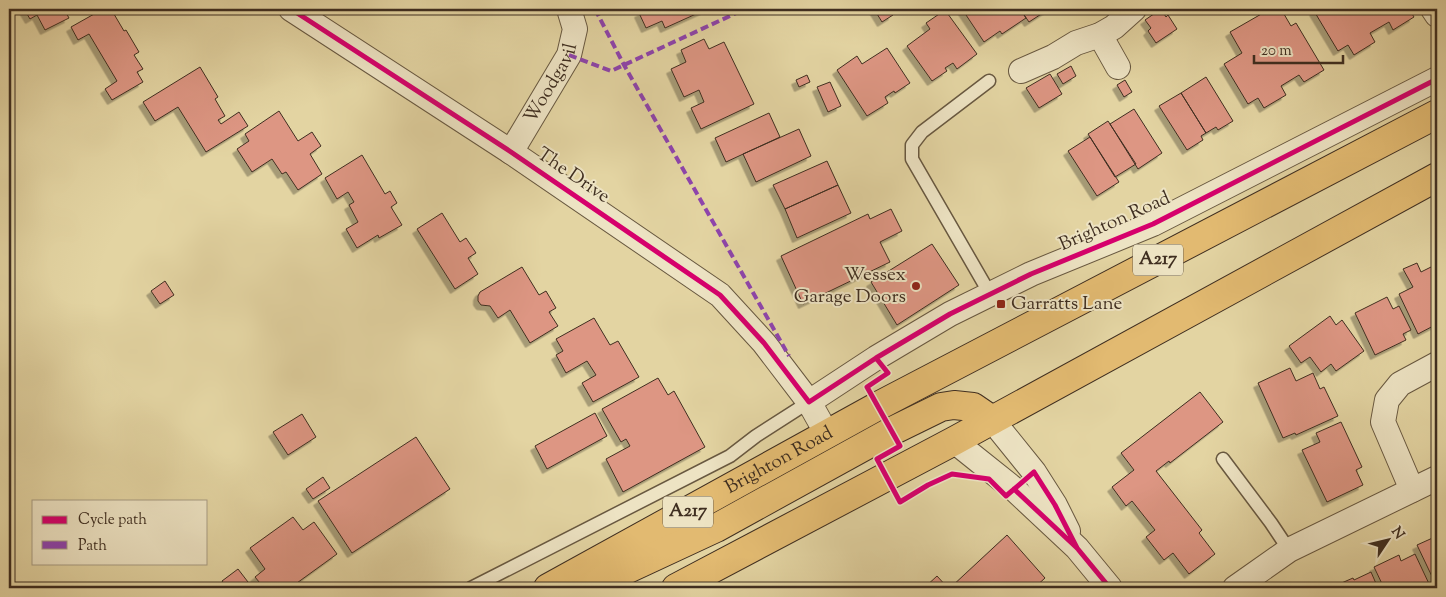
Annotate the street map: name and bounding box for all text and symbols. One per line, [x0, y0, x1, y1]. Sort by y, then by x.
scale bar [1254, 32, 1342, 64]
street label: Woodgavil [518, 41, 585, 128]
text: 20 m [1261, 41, 1292, 62]
street label: The Drive [531, 142, 615, 210]
street label: Brighton Road [1055, 185, 1175, 259]
road number: A217 [1133, 244, 1183, 276]
place label: Wessex Garage Doors [794, 262, 906, 311]
marker: Wessex Garage Doors [910, 280, 922, 292]
place label: Garratts Lane [1011, 291, 1123, 318]
marker: Garratts Lane [995, 298, 1007, 310]
street label: Brighton Road [720, 420, 838, 501]
road number: A217 [663, 497, 713, 528]
legend [32, 500, 208, 564]
text: Cycle path [78, 510, 147, 531]
north arrow [1364, 514, 1414, 564]
text: N [1386, 523, 1408, 544]
text: Path [78, 536, 107, 557]

